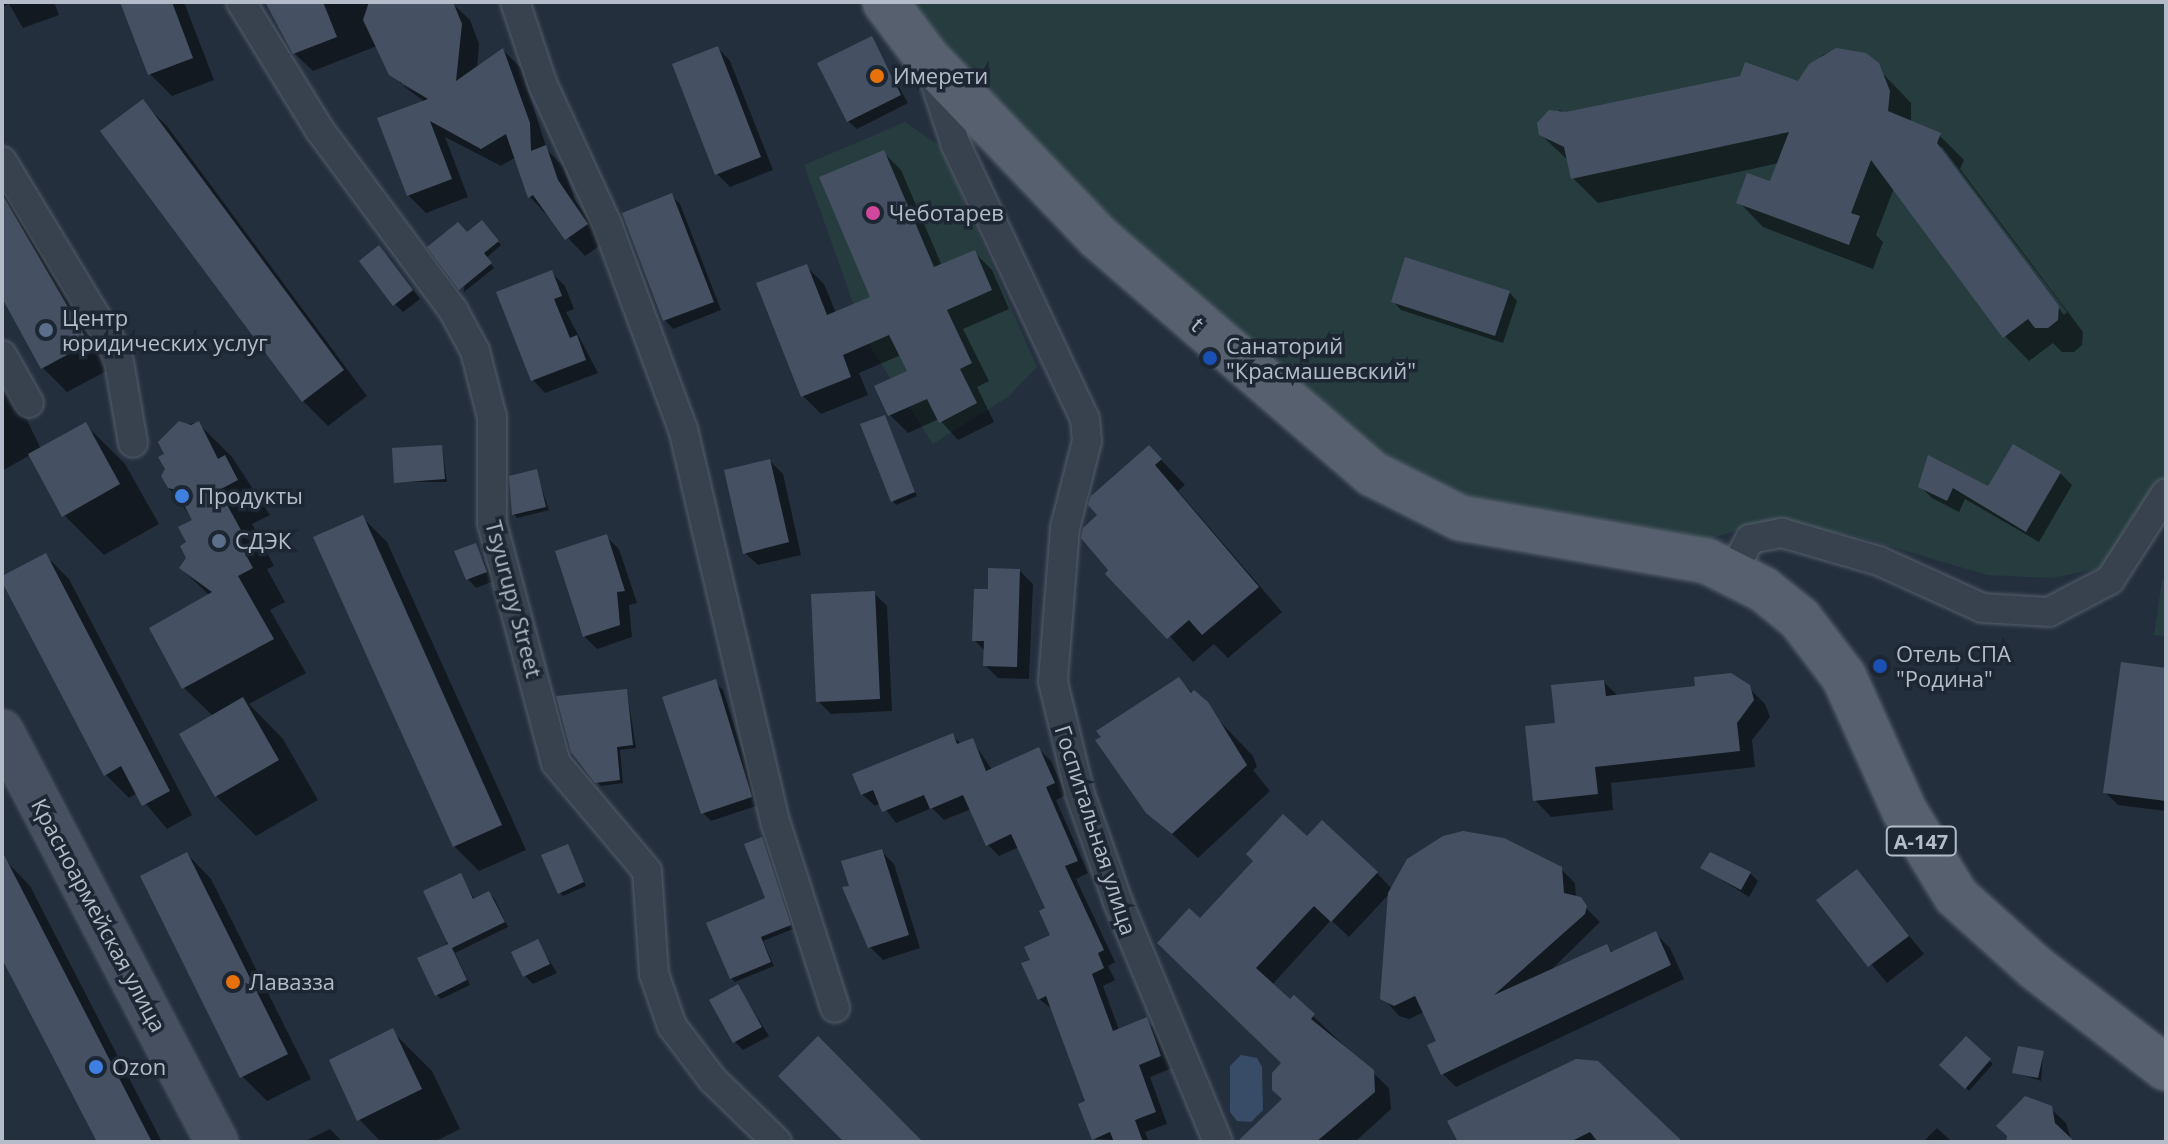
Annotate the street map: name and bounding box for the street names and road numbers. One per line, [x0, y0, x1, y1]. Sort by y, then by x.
street label: t [1186, 311, 1210, 337]
street label: Tsyurupy Street [480, 518, 548, 680]
street label: Госпитальная улица [1050, 722, 1142, 938]
street label: Красноармейская улица [26, 794, 172, 1036]
road number: А-147 [1885, 825, 1957, 857]

